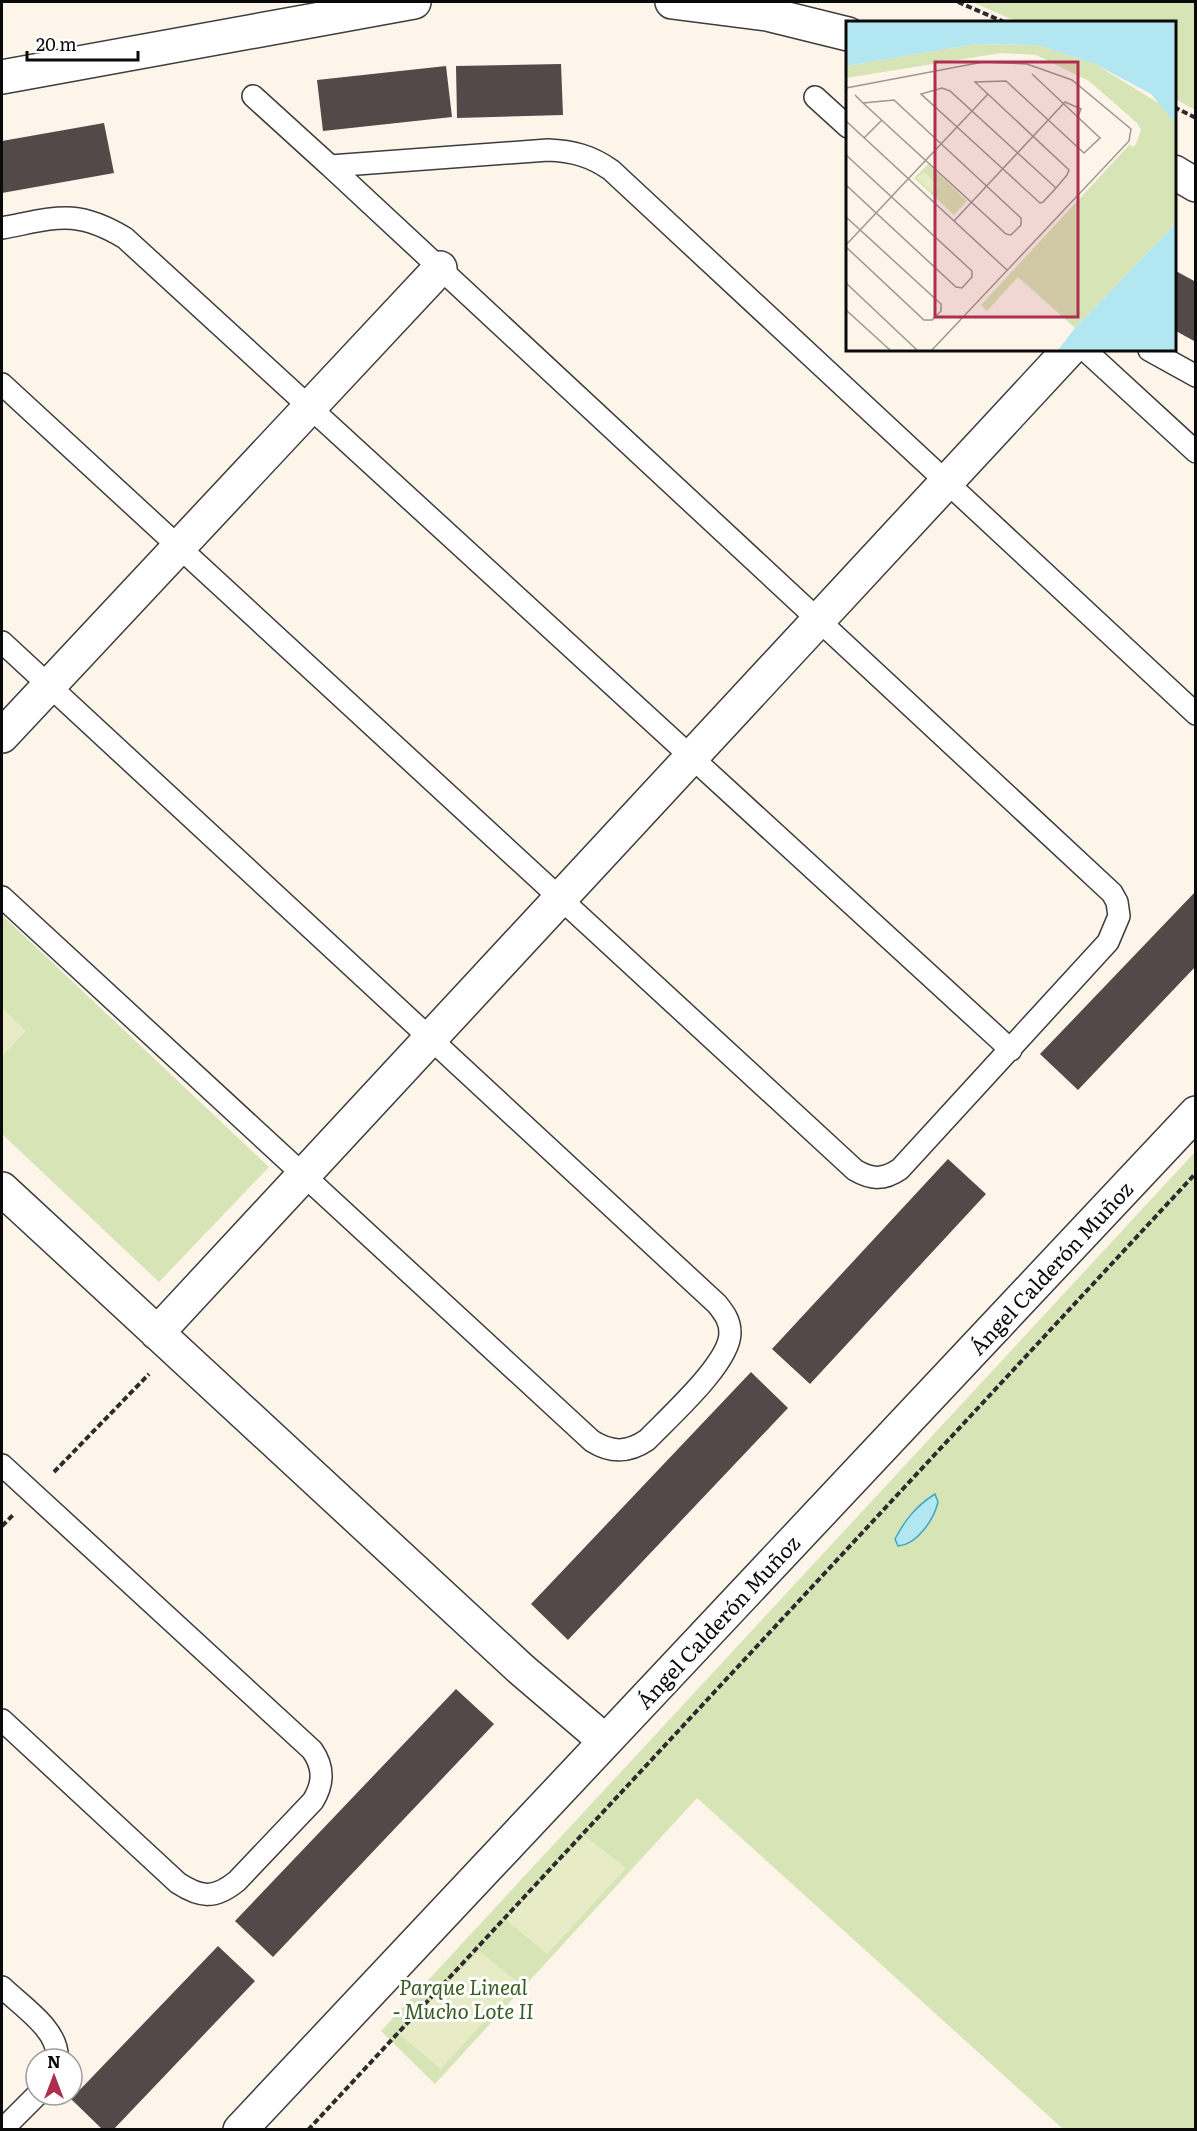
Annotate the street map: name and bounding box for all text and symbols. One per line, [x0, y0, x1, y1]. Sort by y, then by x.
inset map [846, 21, 1176, 351]
scale bar [27, 24, 138, 62]
text: 20 m [36, 30, 77, 57]
street label: Ángel Calderón Muñoz [961, 1173, 1139, 1361]
street label: Ángel Calderón Muñoz [628, 1527, 806, 1715]
park label: Parque Lineal - Mucho Lote II [393, 1970, 534, 2025]
north arrow [24, 2047, 84, 2107]
text: N [47, 2049, 61, 2073]

